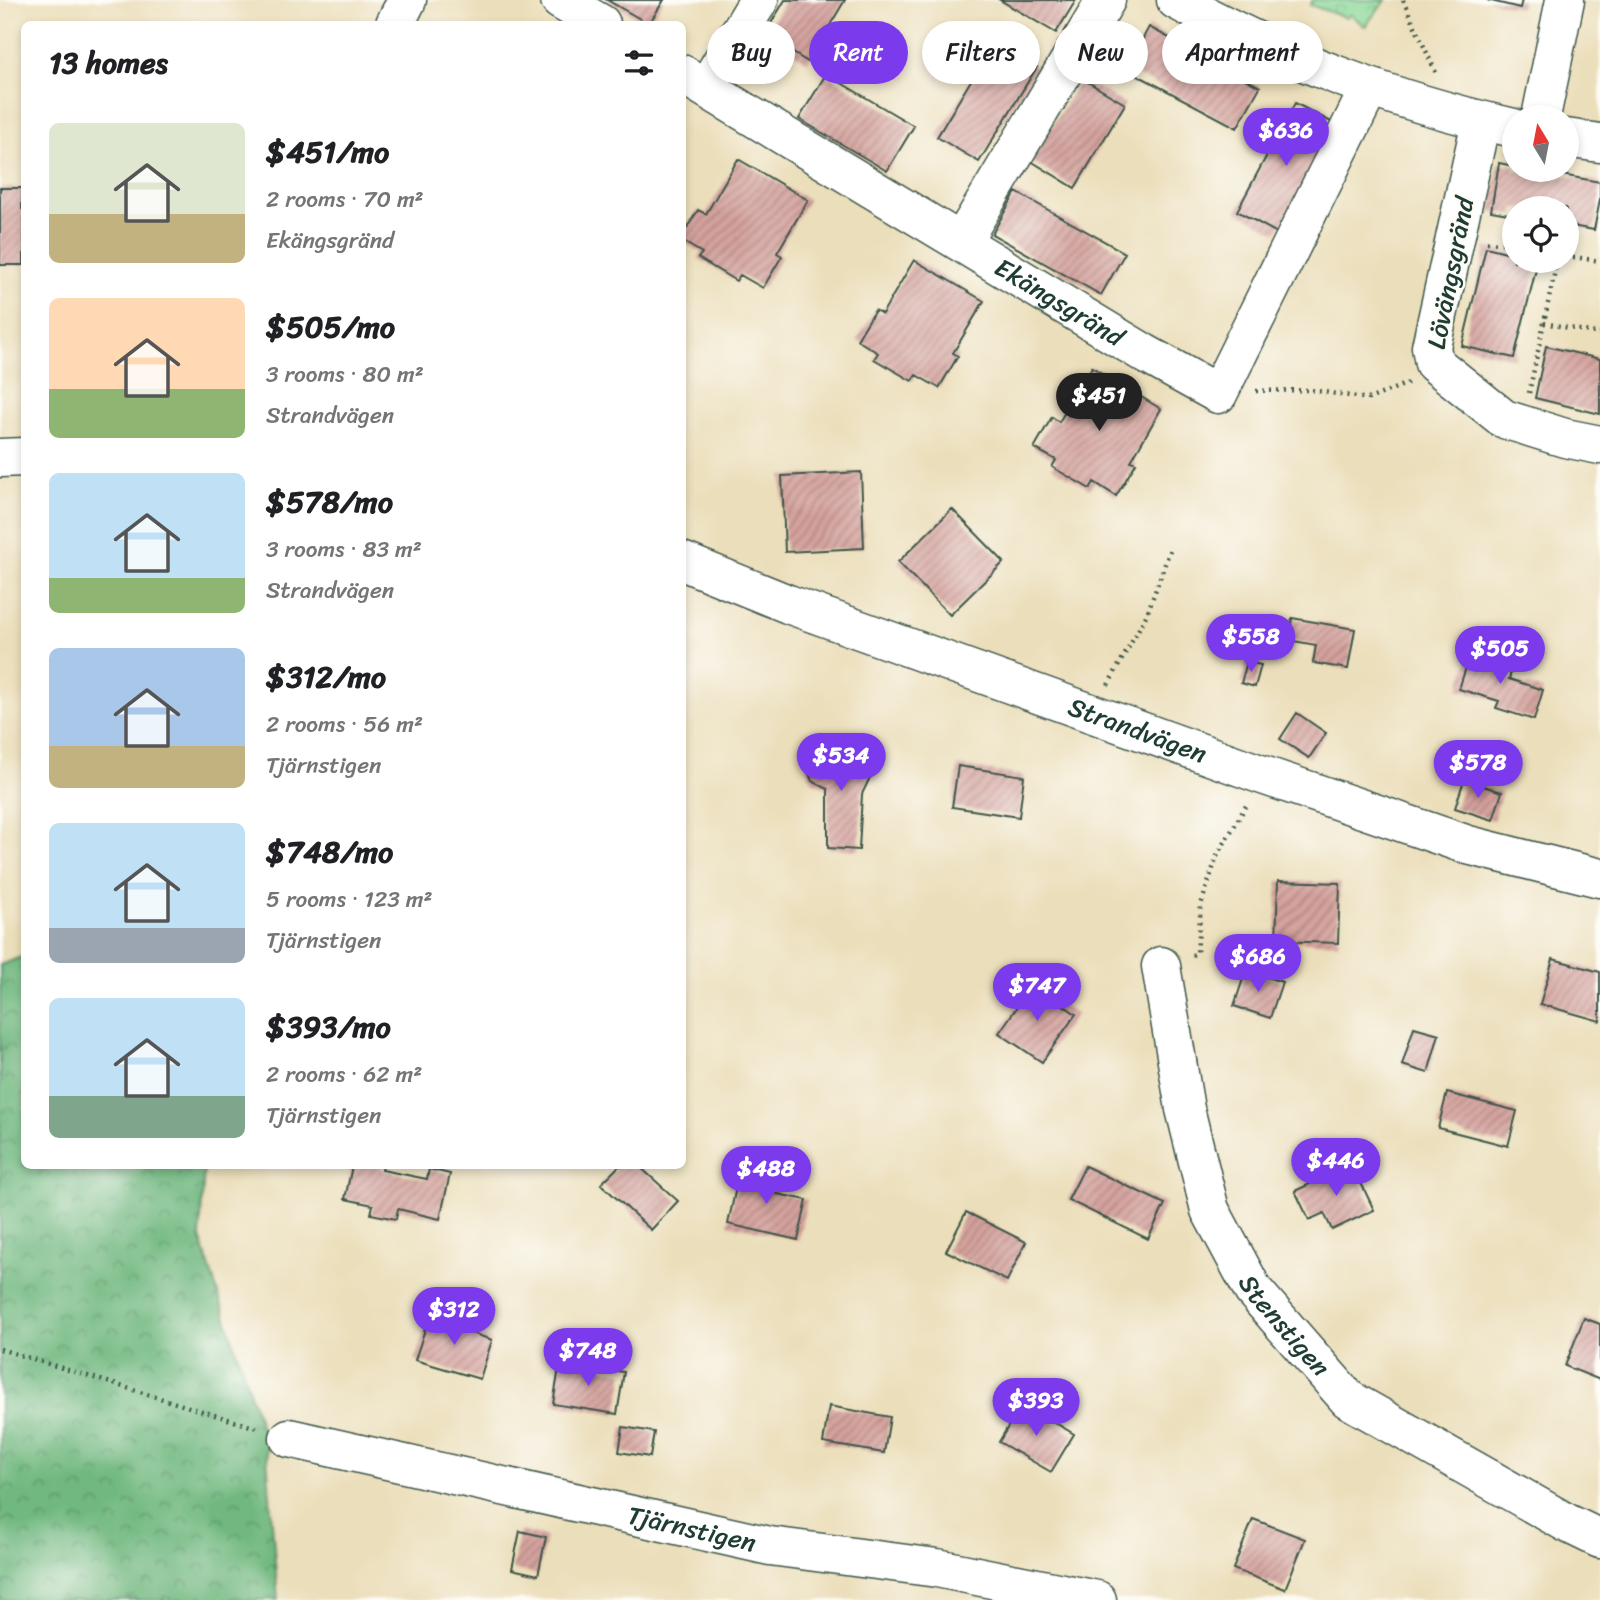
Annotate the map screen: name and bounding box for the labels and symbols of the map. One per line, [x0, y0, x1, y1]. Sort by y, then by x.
north arrow [1502, 105, 1578, 182]
pin: $636 [1245, 108, 1327, 168]
street label: Lövängsgränd [1413, 191, 1488, 353]
street label: Ekängsgränd [986, 245, 1135, 360]
pin: $451 [1058, 374, 1140, 433]
pin: $558 [1210, 614, 1292, 674]
pin: $505 [1459, 626, 1541, 686]
street label: Strandvägen [1062, 684, 1214, 776]
pin: $534 [800, 734, 882, 793]
pin: $578 [1437, 740, 1519, 800]
pin: $686 [1217, 934, 1299, 994]
pin: $747 [996, 964, 1078, 1023]
pin: $446 [1295, 1138, 1377, 1198]
pin: $488 [725, 1146, 807, 1206]
street label: Stenstigen [1226, 1266, 1342, 1387]
pin: $312 [413, 1288, 495, 1347]
pin: $748 [547, 1328, 629, 1388]
pin: $393 [995, 1378, 1077, 1438]
street label: Tjärnstigen [623, 1492, 761, 1565]

